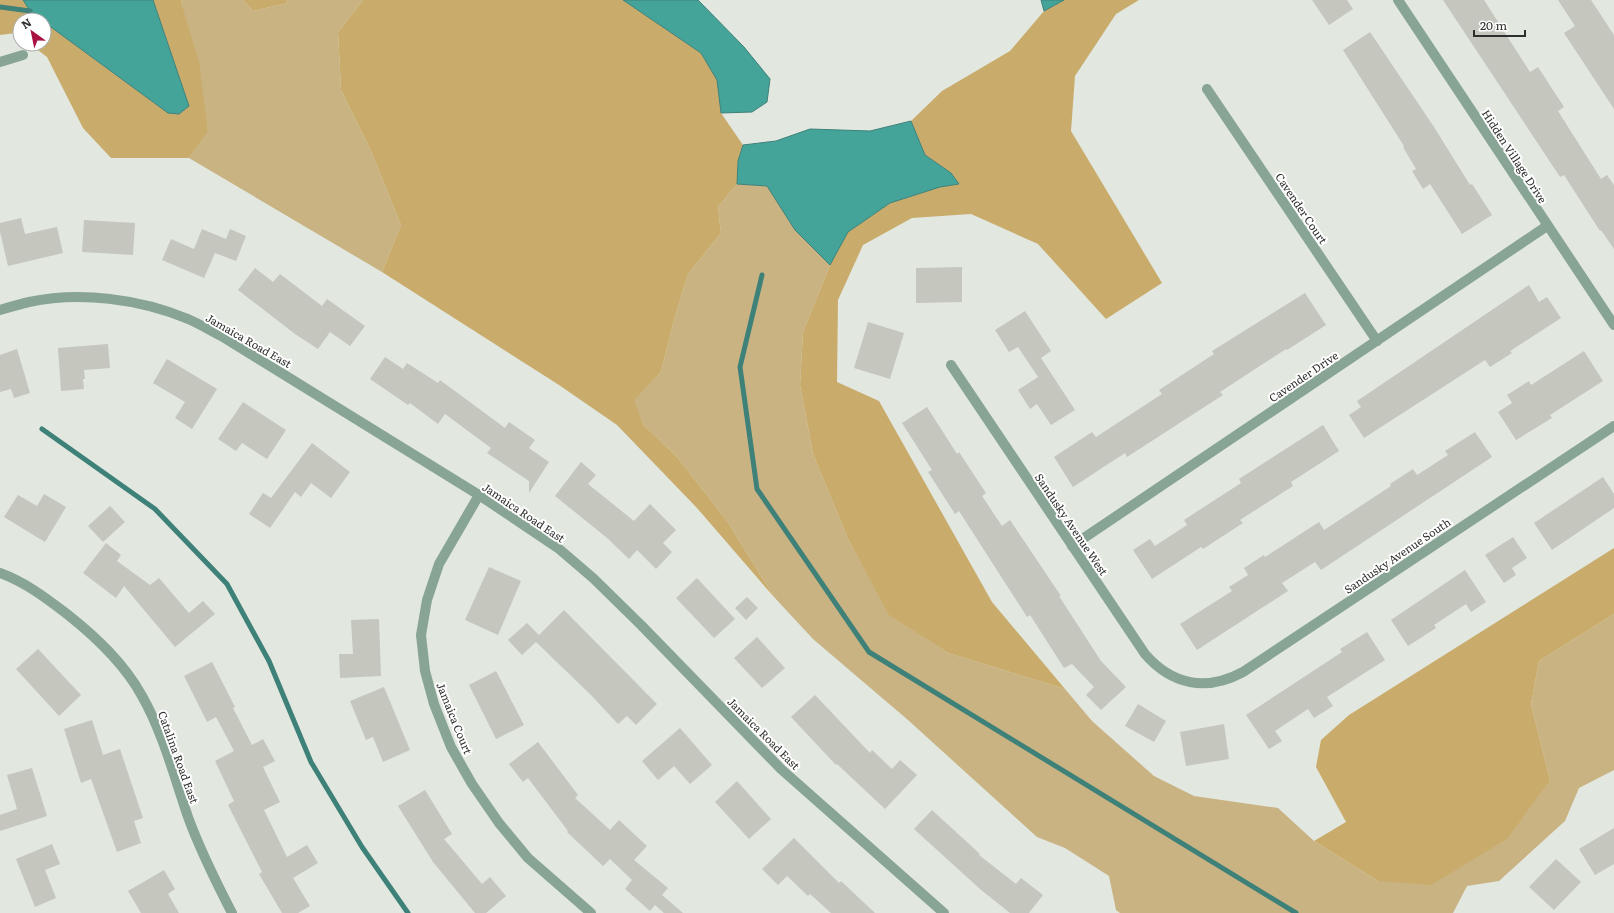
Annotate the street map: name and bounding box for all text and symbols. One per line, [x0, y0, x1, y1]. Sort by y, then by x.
north arrow [12, 12, 52, 52]
scale bar [1474, 12, 1525, 38]
text: N [18, 14, 34, 32]
text: 20 m [1480, 16, 1507, 34]
street label: Hidden Village Drive [1479, 106, 1552, 206]
street label: Cavender Court [1272, 169, 1332, 247]
street label: Jamaica Road East [203, 309, 295, 371]
street label: Cavender Drive [1265, 347, 1341, 405]
street label: Sandusky Avenue West [1032, 470, 1112, 579]
street label: Jamaica Road East [480, 478, 569, 546]
street label: Sandusky Avenue South [1341, 513, 1453, 597]
street label: Jamaica Court [433, 680, 477, 757]
street label: Jamaica Road East [724, 693, 804, 773]
street label: Catalina Road East [155, 709, 203, 806]

